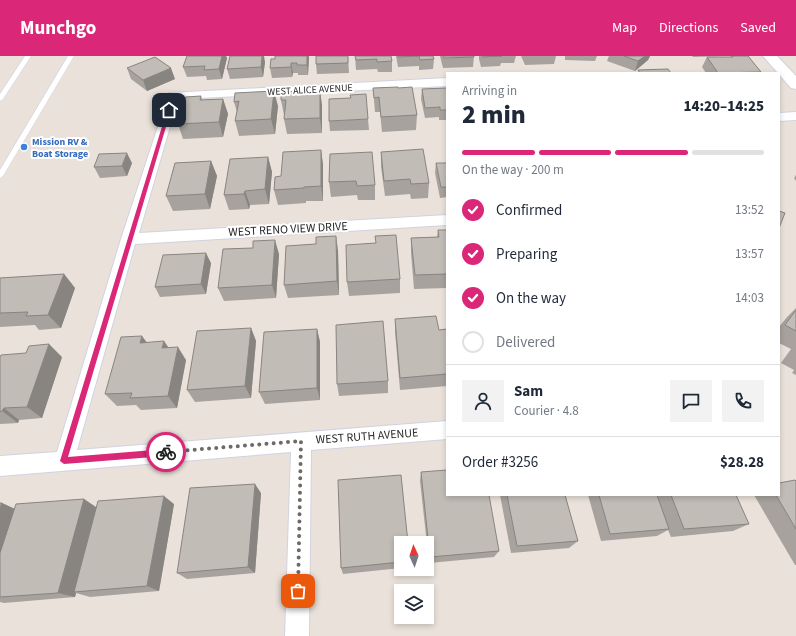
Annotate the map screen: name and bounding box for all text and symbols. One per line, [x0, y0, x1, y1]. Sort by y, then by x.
text: Munchgo [20, 15, 96, 42]
text: Map [612, 18, 637, 38]
text: Directions [659, 18, 718, 38]
text: Saved [740, 18, 776, 38]
street label: WEST ALICE AVENUE [267, 81, 353, 99]
text: Arriving in [462, 82, 517, 100]
pin [152, 93, 186, 127]
text: 2 min [462, 96, 526, 133]
text: 14:20–14:25 [683, 96, 764, 117]
icon: home [158, 99, 180, 121]
place label: Mission RV & Boat Storage [32, 135, 88, 161]
marker: Mission RV & Boat Storage [19, 142, 29, 152]
text: On the way · 200 m [462, 161, 564, 179]
icon: check [462, 199, 484, 221]
text: Confirmed [496, 200, 562, 221]
text: 13:52 [735, 201, 764, 219]
street label: WEST RENO VIEW DRIVE [228, 218, 348, 241]
icon: check [462, 243, 484, 265]
text: Preparing [496, 244, 557, 265]
text: 13:57 [735, 245, 764, 263]
icon: check [462, 287, 484, 309]
text: On the way [496, 288, 566, 309]
text: 14:03 [735, 289, 764, 307]
text: Delivered [496, 332, 555, 353]
button: person [462, 380, 504, 422]
button: chat [670, 380, 712, 422]
button: phone [722, 380, 764, 422]
text: Sam [514, 381, 543, 402]
text: Courier · 4.8 [514, 402, 579, 420]
street label: WEST RUTH AVENUE [315, 424, 419, 449]
courier [146, 432, 186, 472]
icon: bike [155, 441, 177, 463]
text: Order #3256 [462, 452, 538, 473]
text: $28.28 [720, 452, 764, 473]
north arrow [394, 536, 434, 576]
map controls [394, 536, 434, 624]
pin [281, 574, 315, 608]
icon: bag [287, 580, 309, 602]
button: layers [394, 584, 434, 624]

